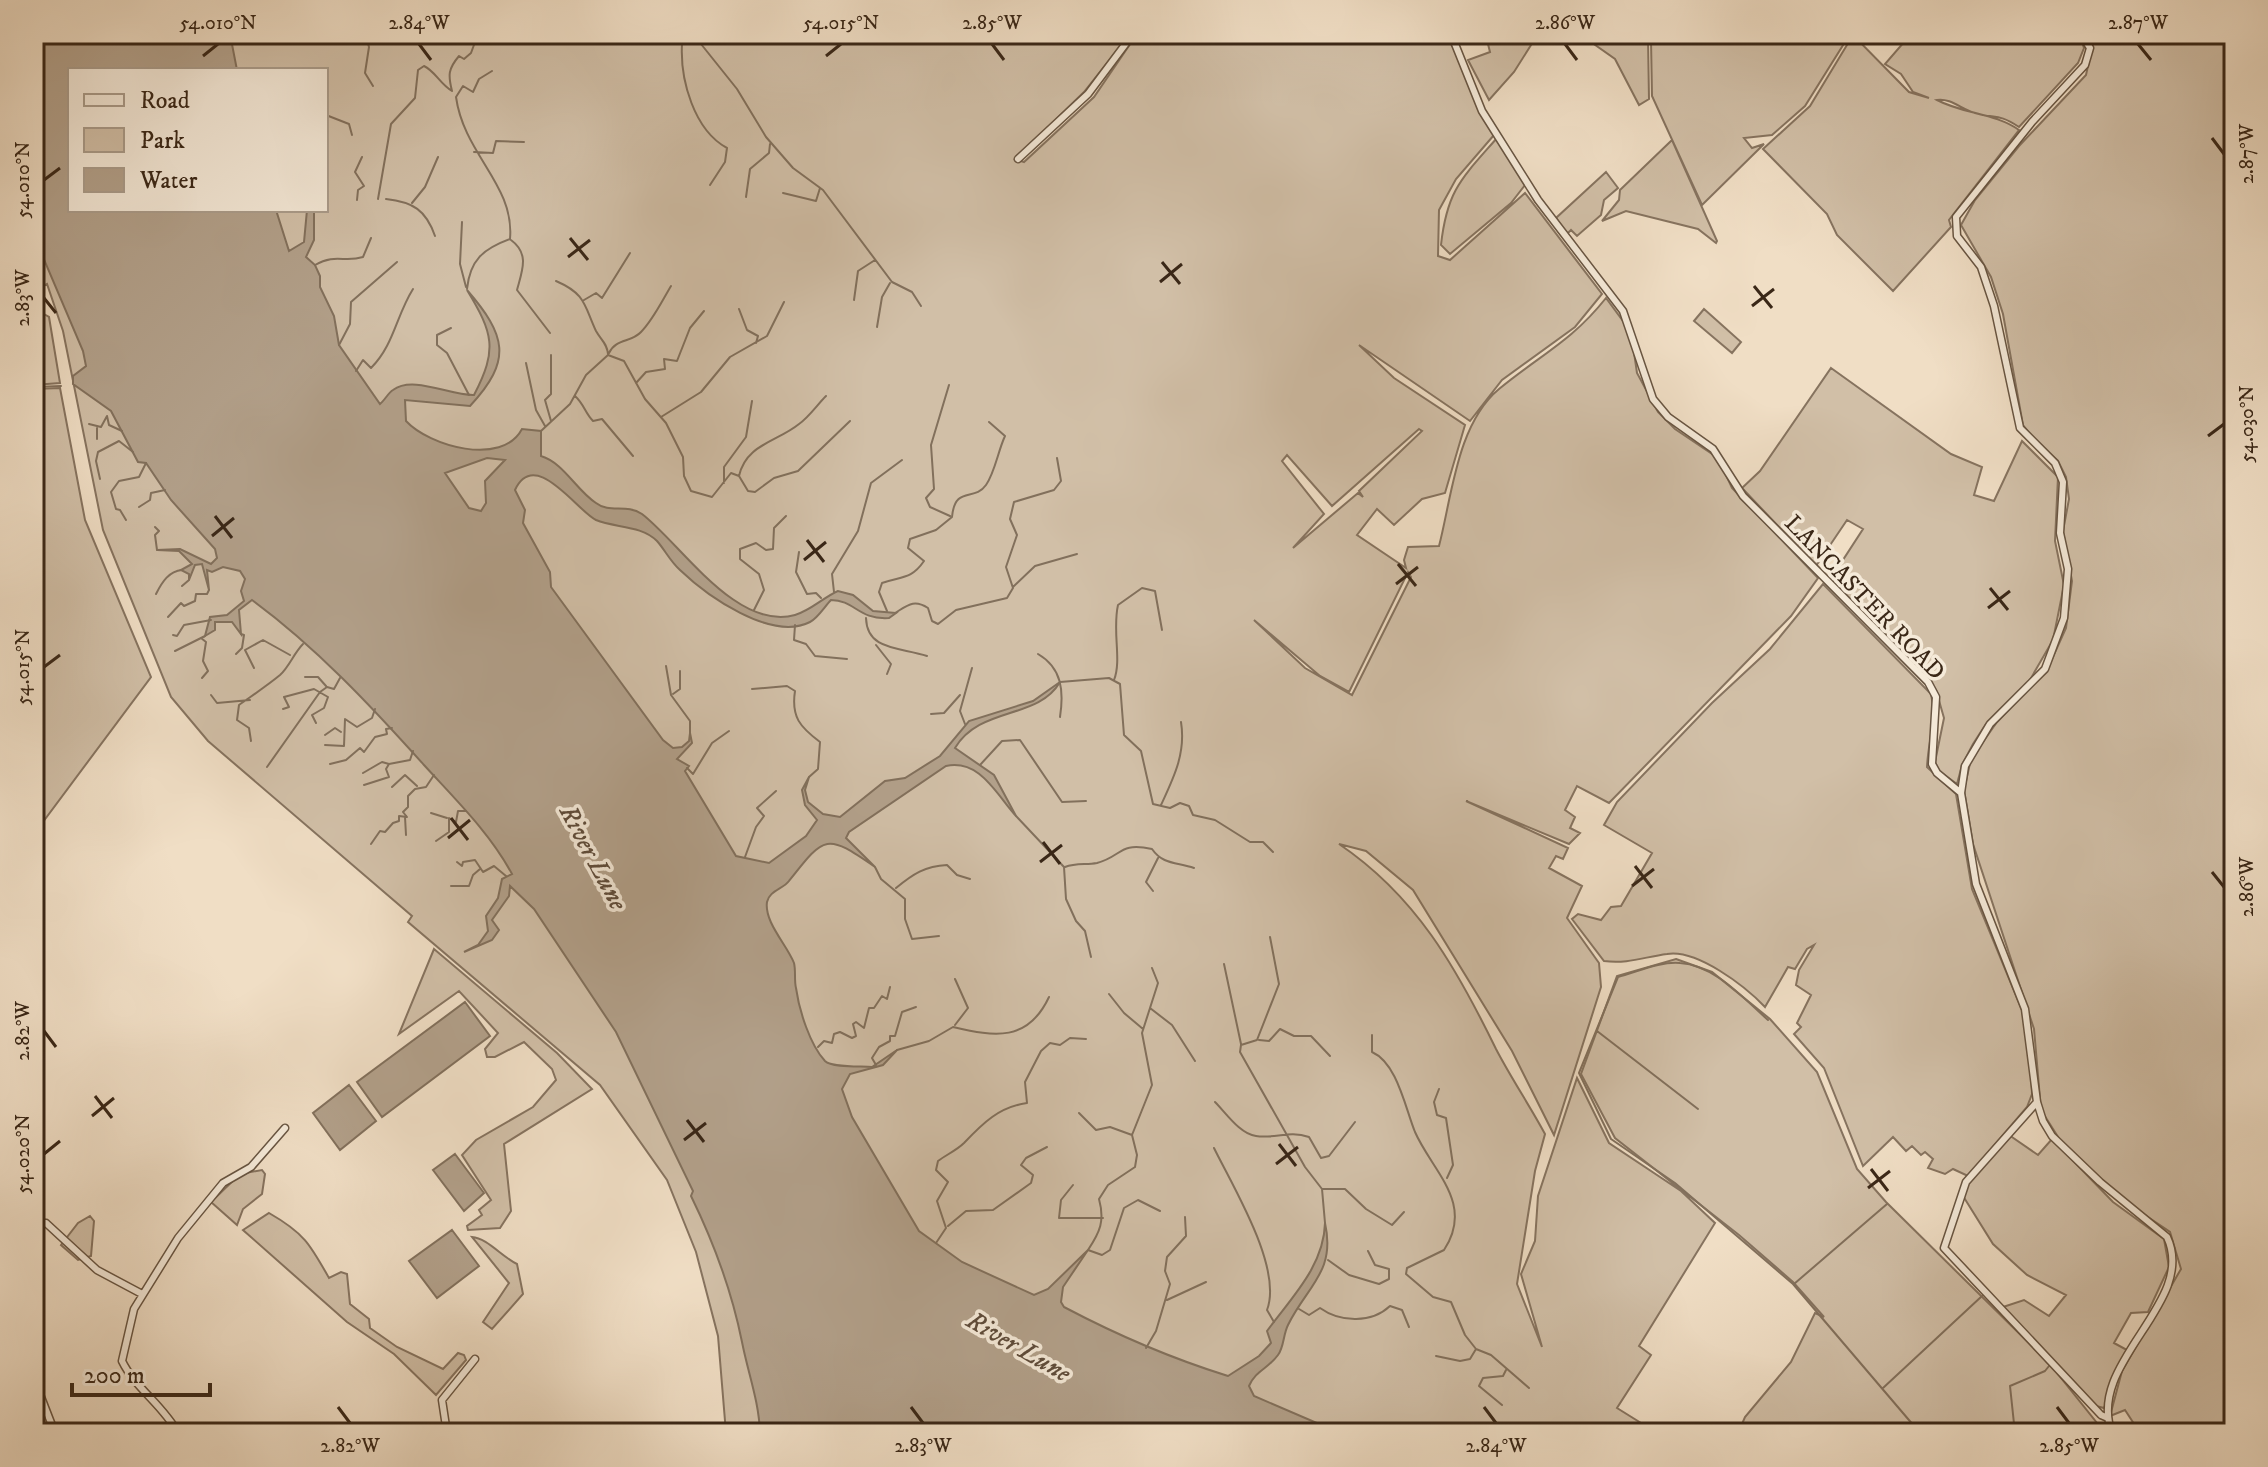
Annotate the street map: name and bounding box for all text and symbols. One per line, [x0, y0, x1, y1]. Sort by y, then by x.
text: 54.010°N [179, 11, 257, 36]
text: 2.84°W [388, 11, 450, 36]
text: 54.015°N [803, 11, 879, 36]
text: 2.85°W [962, 11, 1022, 36]
text: 2.86°W [1535, 11, 1596, 36]
text: 2.87°W [2108, 11, 2169, 36]
legend [68, 68, 328, 212]
text: Road [140, 86, 190, 116]
text: 2.87°W [2235, 123, 2260, 184]
text: Park [140, 126, 185, 156]
text: 54.010°N [11, 141, 36, 219]
text: Water [139, 166, 197, 196]
text: 2.83°W [11, 269, 36, 327]
text: 54.030°N [2235, 385, 2260, 463]
street label: LANCASTER ROAD [1778, 509, 1951, 687]
text: 54.015°N [11, 629, 36, 705]
water label: River Lune [551, 798, 635, 917]
text: 2.86°W [2235, 856, 2260, 917]
text: 2.82°W [11, 1001, 36, 1061]
text: 54.020°N [11, 1114, 36, 1194]
water label: River Lune [959, 1304, 1077, 1391]
scale bar [72, 1347, 210, 1397]
text: 200 m [84, 1361, 145, 1391]
text: 2.82°W [320, 1434, 380, 1459]
text: 2.83°W [894, 1434, 952, 1459]
text: 2.84°W [1465, 1434, 1527, 1459]
text: 2.85°W [2039, 1434, 2099, 1459]

